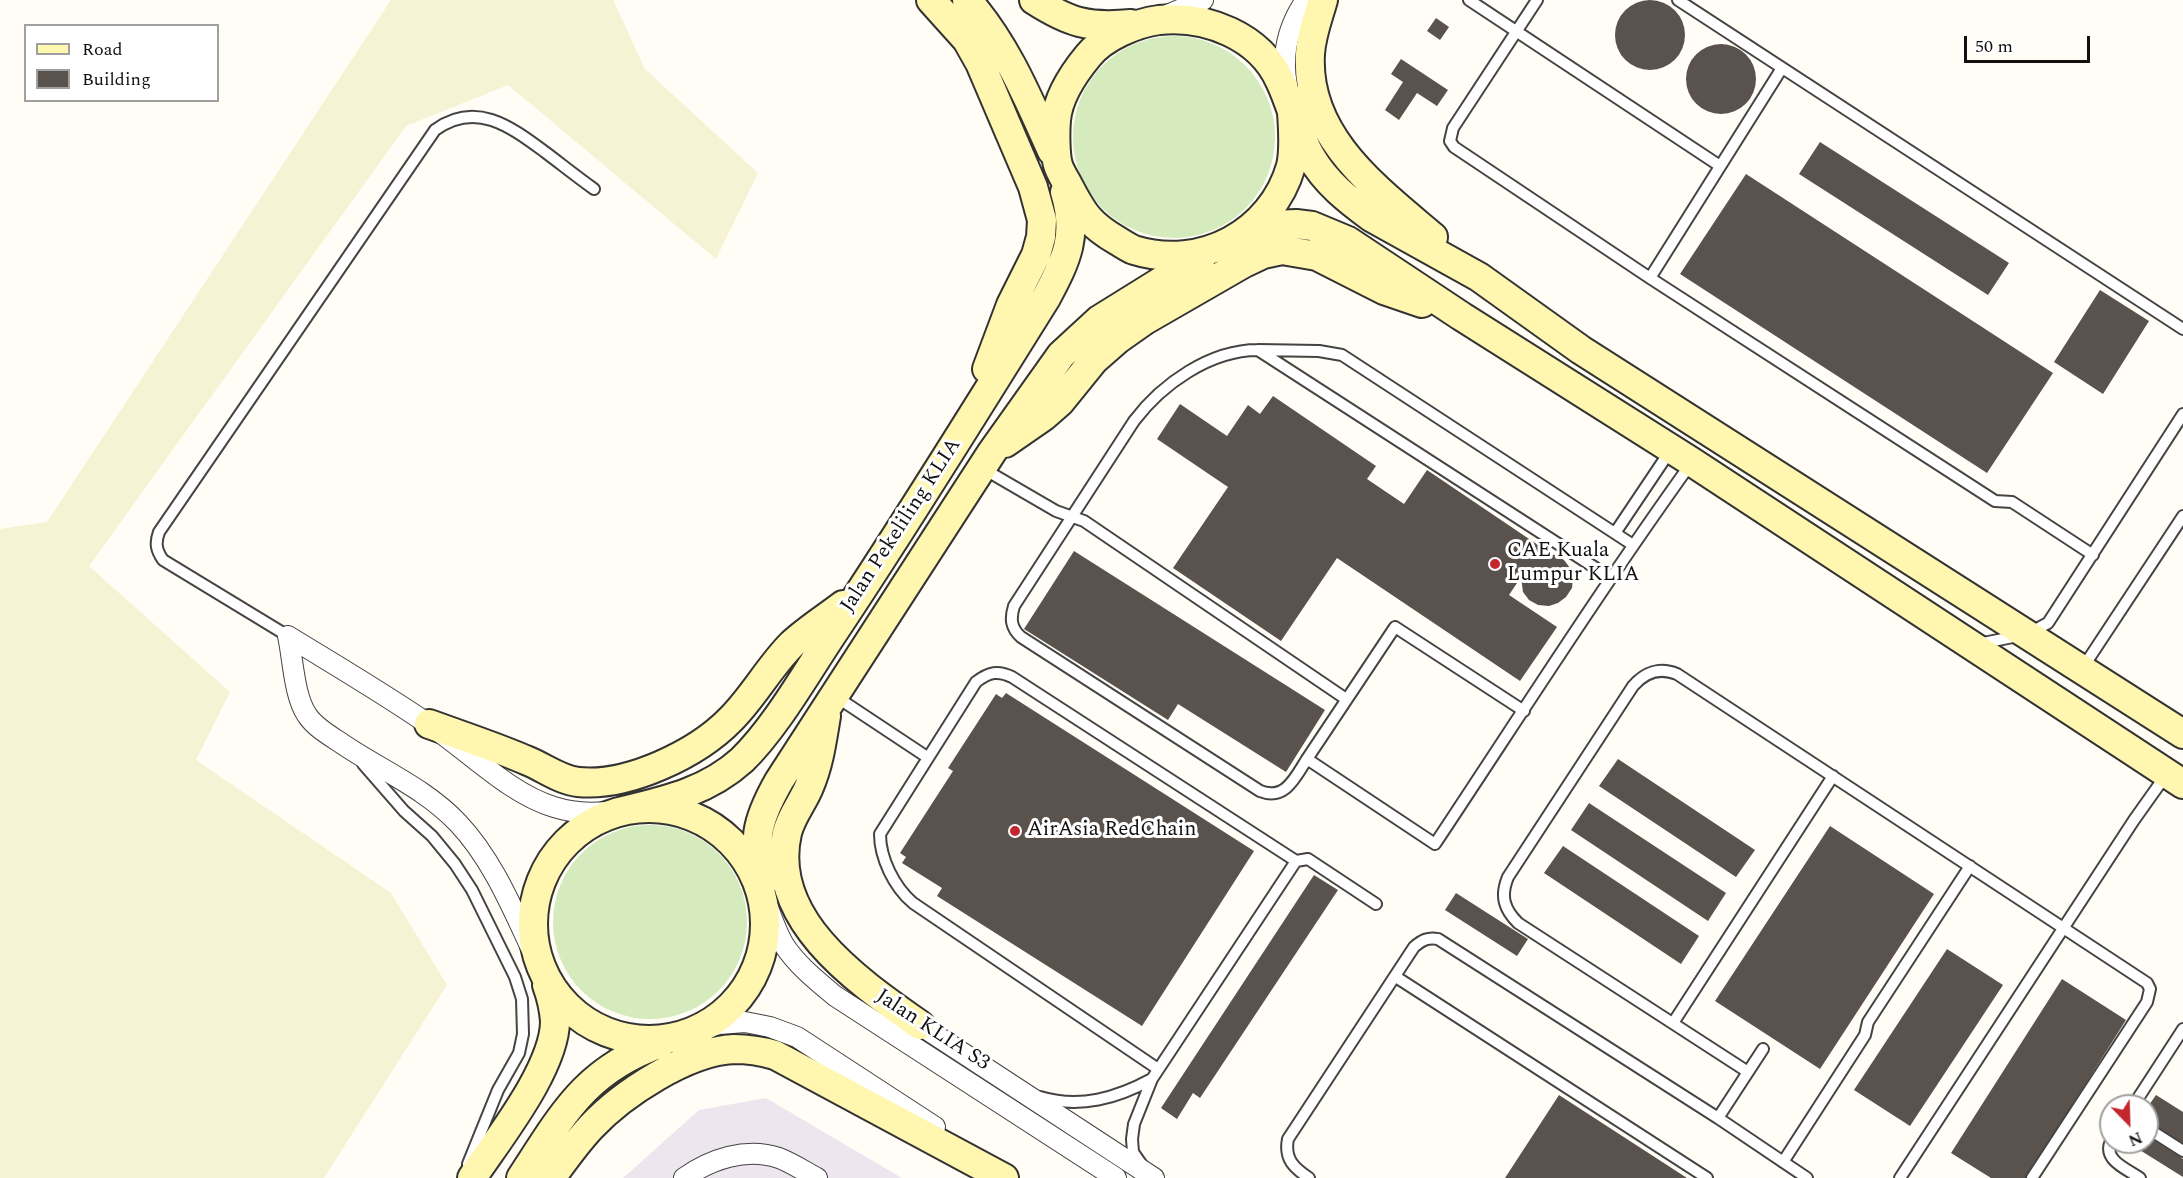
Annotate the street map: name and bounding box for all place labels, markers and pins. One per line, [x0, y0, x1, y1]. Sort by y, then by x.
place label: CAE Kuala Lumpur KLIA [1507, 539, 1639, 589]
marker: CAE Kuala Lumpur KLIA [1488, 557, 1502, 571]
place label: AirAsia RedChain [1027, 818, 1197, 844]
marker: AirAsia RedChain [1008, 824, 1022, 838]

